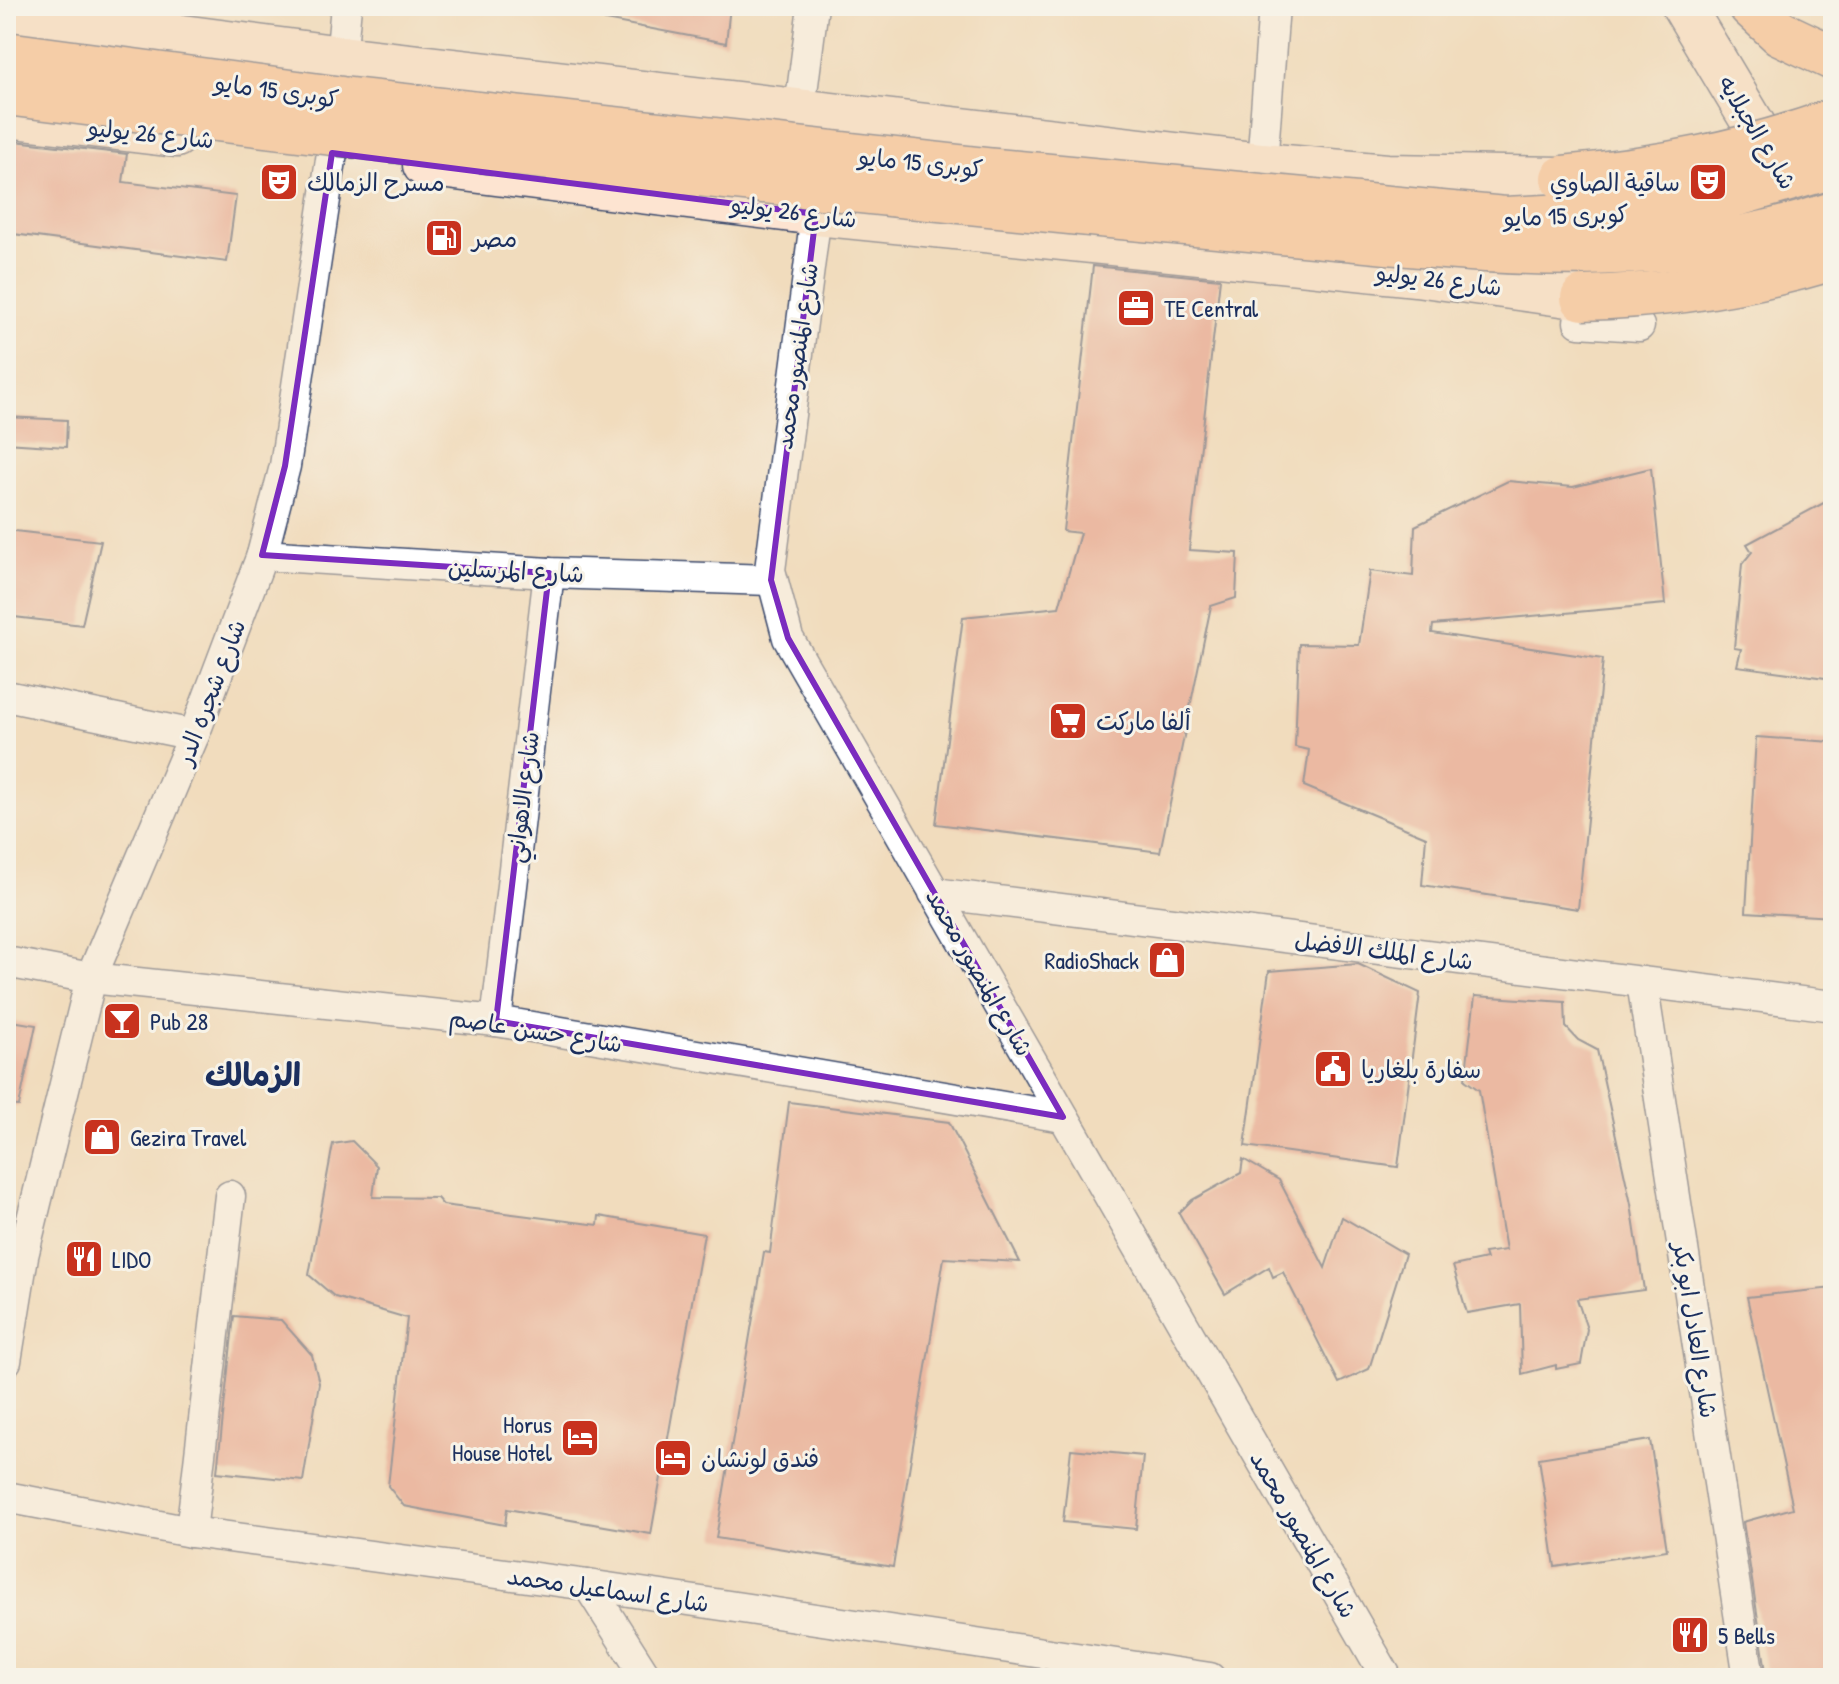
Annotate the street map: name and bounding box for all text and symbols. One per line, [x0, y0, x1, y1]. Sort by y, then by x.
street label: كوبرى 15 مايو [211, 65, 341, 116]
street label: شارع الجبلايه [1710, 69, 1805, 196]
street label: شارع 26 يوليو [85, 110, 216, 158]
street label: كوبرى 15 مايو [855, 139, 985, 185]
theatre icon: مسرح الزمالك [258, 161, 300, 203]
theatre icon: ساقية الصاوي [1687, 161, 1729, 203]
place label: مسرح الزمالك [307, 166, 445, 199]
place label: ساقية الصاوي [1550, 166, 1680, 200]
street label: شارع 26 يوليو [728, 187, 859, 237]
street label: كوبرى 15 مايو [1501, 197, 1629, 234]
fuel station icon: مصر [423, 217, 465, 259]
place label: مصر [470, 222, 517, 254]
street label: شارع 26 يوليو [1373, 255, 1504, 305]
street label: شارع المنصور محمد [767, 260, 827, 452]
office icon: TE Central [1115, 287, 1157, 329]
place label: TE Central [1164, 292, 1259, 324]
street label: شارع المرسلين [447, 550, 585, 592]
street label: شارع شجره الدر [167, 615, 254, 772]
supermarket icon: ألفا ماركت [1047, 700, 1089, 742]
place label: ألفا ماركت [1096, 705, 1191, 737]
street label: شارع الاهواني [498, 729, 552, 865]
street label: شارع المنصور محمد [917, 882, 1041, 1063]
street label: شارع الملك الافضل [1293, 923, 1475, 979]
shop icon: RadioShack [1146, 939, 1188, 981]
place label: RadioShack [1045, 944, 1139, 976]
bar icon: Pub 28 [101, 1000, 143, 1042]
street label: شارع حسن عاصم [447, 1001, 625, 1062]
place label: Pub 28 [150, 1005, 208, 1037]
public building icon: سفارة بلغاريا [1312, 1048, 1354, 1090]
district label: الزمالك [205, 1053, 301, 1096]
place label: سفارة بلغاريا [1361, 1053, 1481, 1085]
shop icon: Gezira Travel [81, 1116, 123, 1158]
place label: Gezira Travel [130, 1121, 247, 1153]
restaurant icon: LIDO [63, 1238, 105, 1280]
street label: شارع العادل ابو بكر [1664, 1238, 1726, 1420]
place label: LIDO [112, 1243, 151, 1275]
place label: Horus House Hotel [452, 1408, 553, 1468]
hotel icon: Horus House Hotel [559, 1417, 601, 1459]
hotel icon: فندق لونشان [652, 1437, 694, 1479]
place label: فندق لونشان [701, 1442, 819, 1475]
street label: شارع المنصور محمد [1241, 1444, 1365, 1625]
street label: شارع اسماعيل محمد [505, 1559, 711, 1621]
restaurant icon: 5 Bells [1669, 1614, 1711, 1656]
place label: 5 Bells [1718, 1619, 1775, 1651]

